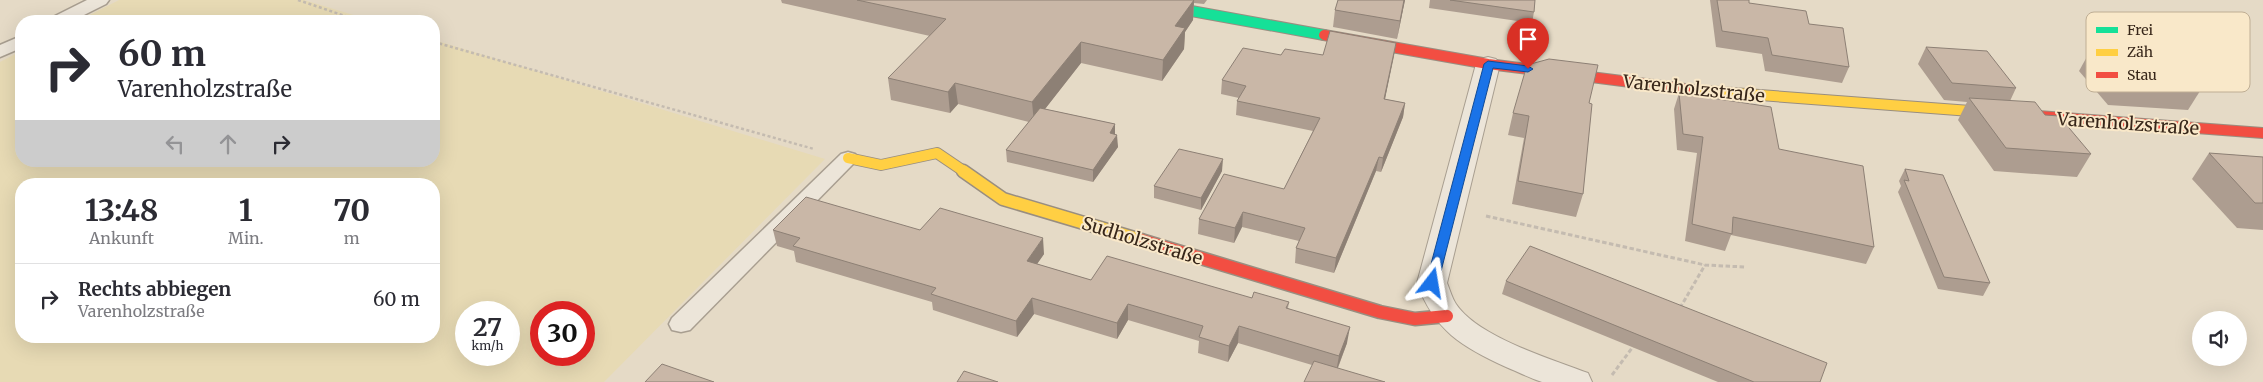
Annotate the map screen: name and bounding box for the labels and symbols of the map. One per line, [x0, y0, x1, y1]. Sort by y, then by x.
legend [2086, 12, 2250, 92]
pin [1507, 18, 1549, 69]
text: Frei [2127, 21, 2153, 39]
text: Zäh [2127, 43, 2153, 61]
text: Stau [2127, 66, 2157, 84]
street label: Varenholzstraße [1621, 70, 1766, 107]
street label: Varenholzstraße [2055, 107, 2200, 140]
street label: Sudholzstraße [1079, 211, 1205, 270]
position arrow [1405, 256, 1457, 308]
speed limit sign: 30 [530, 301, 595, 366]

